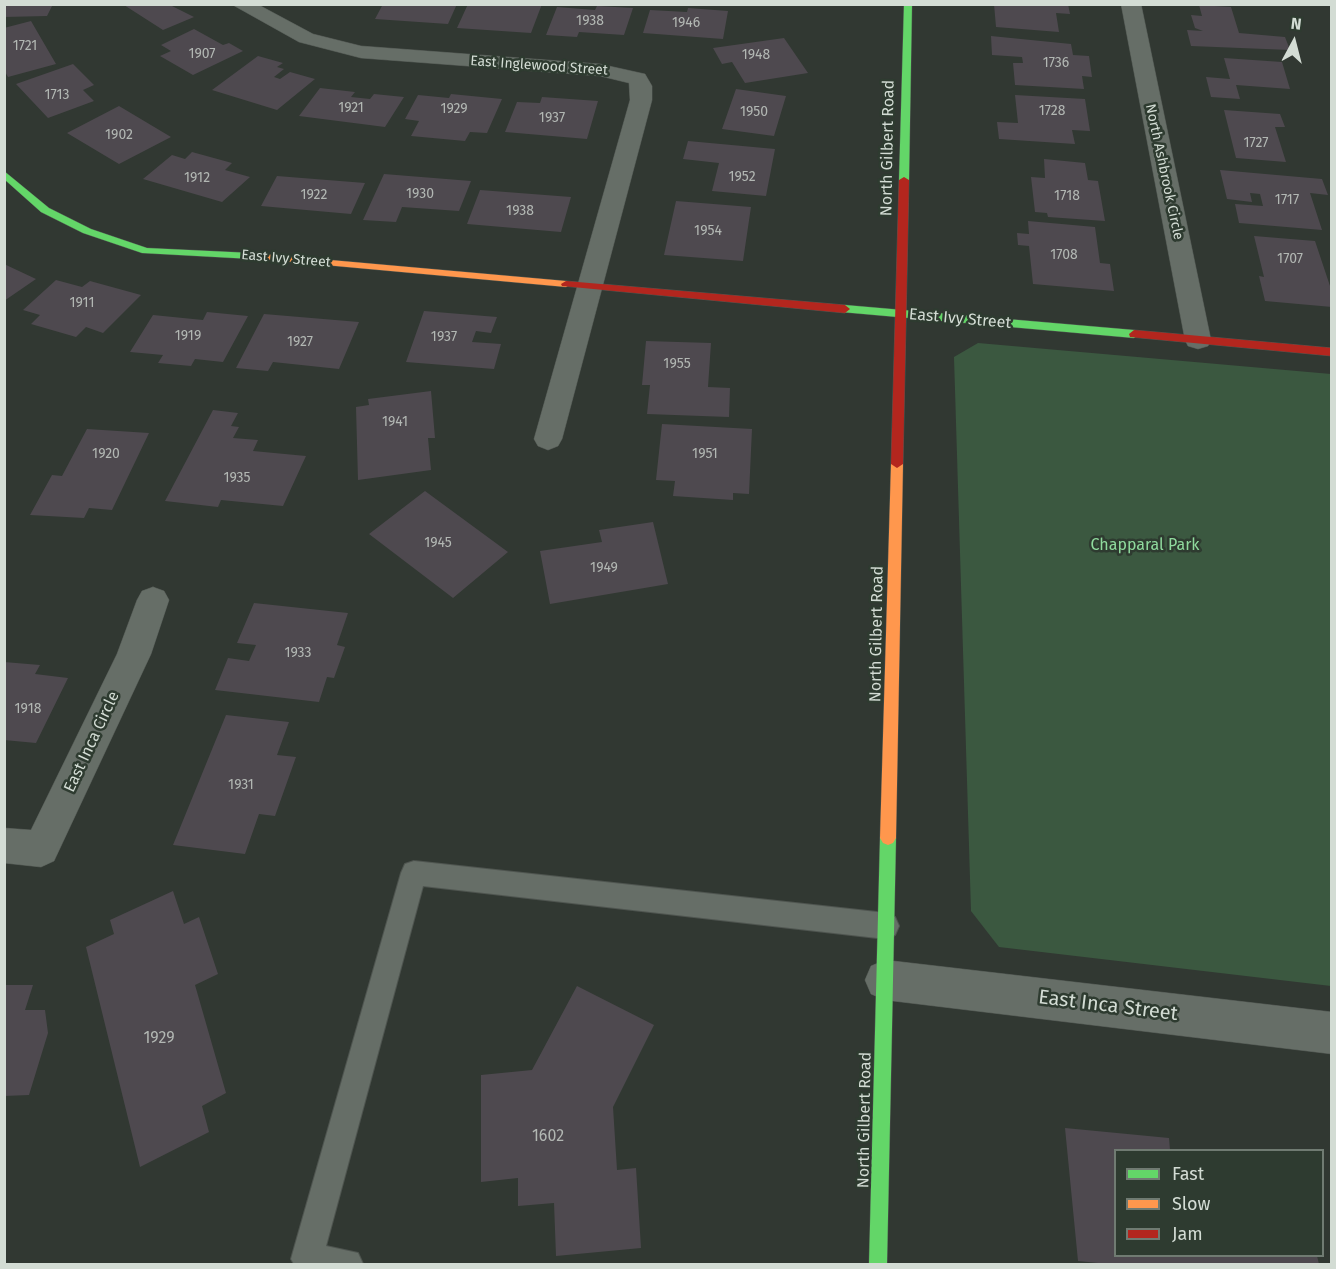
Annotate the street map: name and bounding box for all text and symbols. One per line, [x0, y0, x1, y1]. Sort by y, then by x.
north arrow [1264, 12, 1324, 72]
house number: 1938 [576, 13, 604, 29]
text: N [1290, 14, 1303, 34]
house number: 1946 [672, 15, 700, 31]
house number: 1721 [13, 38, 37, 54]
house number: 1907 [188, 46, 216, 62]
house number: 1948 [742, 47, 770, 63]
street label: East Inglewood Street [470, 53, 608, 79]
house number: 1736 [1043, 55, 1069, 71]
street label: North Gilbert Road [877, 80, 899, 216]
house number: 1713 [44, 87, 70, 103]
house number: 1921 [338, 100, 364, 116]
house number: 1929 [440, 101, 468, 117]
house number: 1728 [1039, 103, 1065, 119]
street label: North Ashbrook Circle [1141, 103, 1187, 241]
house number: 1950 [740, 104, 768, 120]
house number: 1937 [539, 110, 565, 126]
house number: 1902 [105, 127, 133, 143]
house number: 1727 [1243, 135, 1269, 151]
house number: 1952 [728, 169, 756, 185]
house number: 1912 [184, 170, 210, 186]
house number: 1930 [406, 186, 434, 202]
house number: 1922 [301, 187, 327, 203]
house number: 1718 [1054, 188, 1080, 204]
house number: 1717 [1275, 192, 1299, 208]
house number: 1938 [506, 203, 534, 219]
house number: 1954 [694, 223, 722, 239]
street label: East Ivy Street [241, 247, 331, 271]
house number: 1708 [1050, 247, 1078, 263]
house number: 1707 [1277, 251, 1303, 267]
house number: 1911 [69, 295, 95, 311]
street label: East Ivy Street [908, 305, 1012, 333]
house number: 1919 [175, 328, 201, 344]
house number: 1937 [431, 329, 457, 345]
house number: 1927 [287, 334, 313, 350]
house number: 1955 [663, 356, 691, 372]
house number: 1941 [382, 414, 408, 430]
house number: 1920 [92, 446, 120, 462]
house number: 1951 [692, 446, 718, 462]
house number: 1935 [223, 470, 251, 486]
house number: 1945 [424, 535, 452, 551]
park label: Chapparal Park [1090, 536, 1200, 556]
house number: 1949 [590, 560, 618, 576]
street label: North Gilbert Road [866, 566, 888, 702]
house number: 1933 [284, 645, 312, 661]
street label: East Inca Circle [60, 689, 124, 795]
house number: 1918 [15, 701, 41, 717]
house number: 1931 [228, 777, 254, 793]
street label: East Inca Street [1037, 986, 1179, 1026]
house number: 1929 [143, 1029, 175, 1049]
street label: North Gilbert Road [854, 1052, 876, 1188]
house number: 1602 [532, 1127, 564, 1147]
legend [1114, 1149, 1324, 1257]
text: Fast [1172, 1163, 1204, 1185]
text: Slow [1172, 1193, 1210, 1215]
text: Jam [1172, 1223, 1203, 1245]

